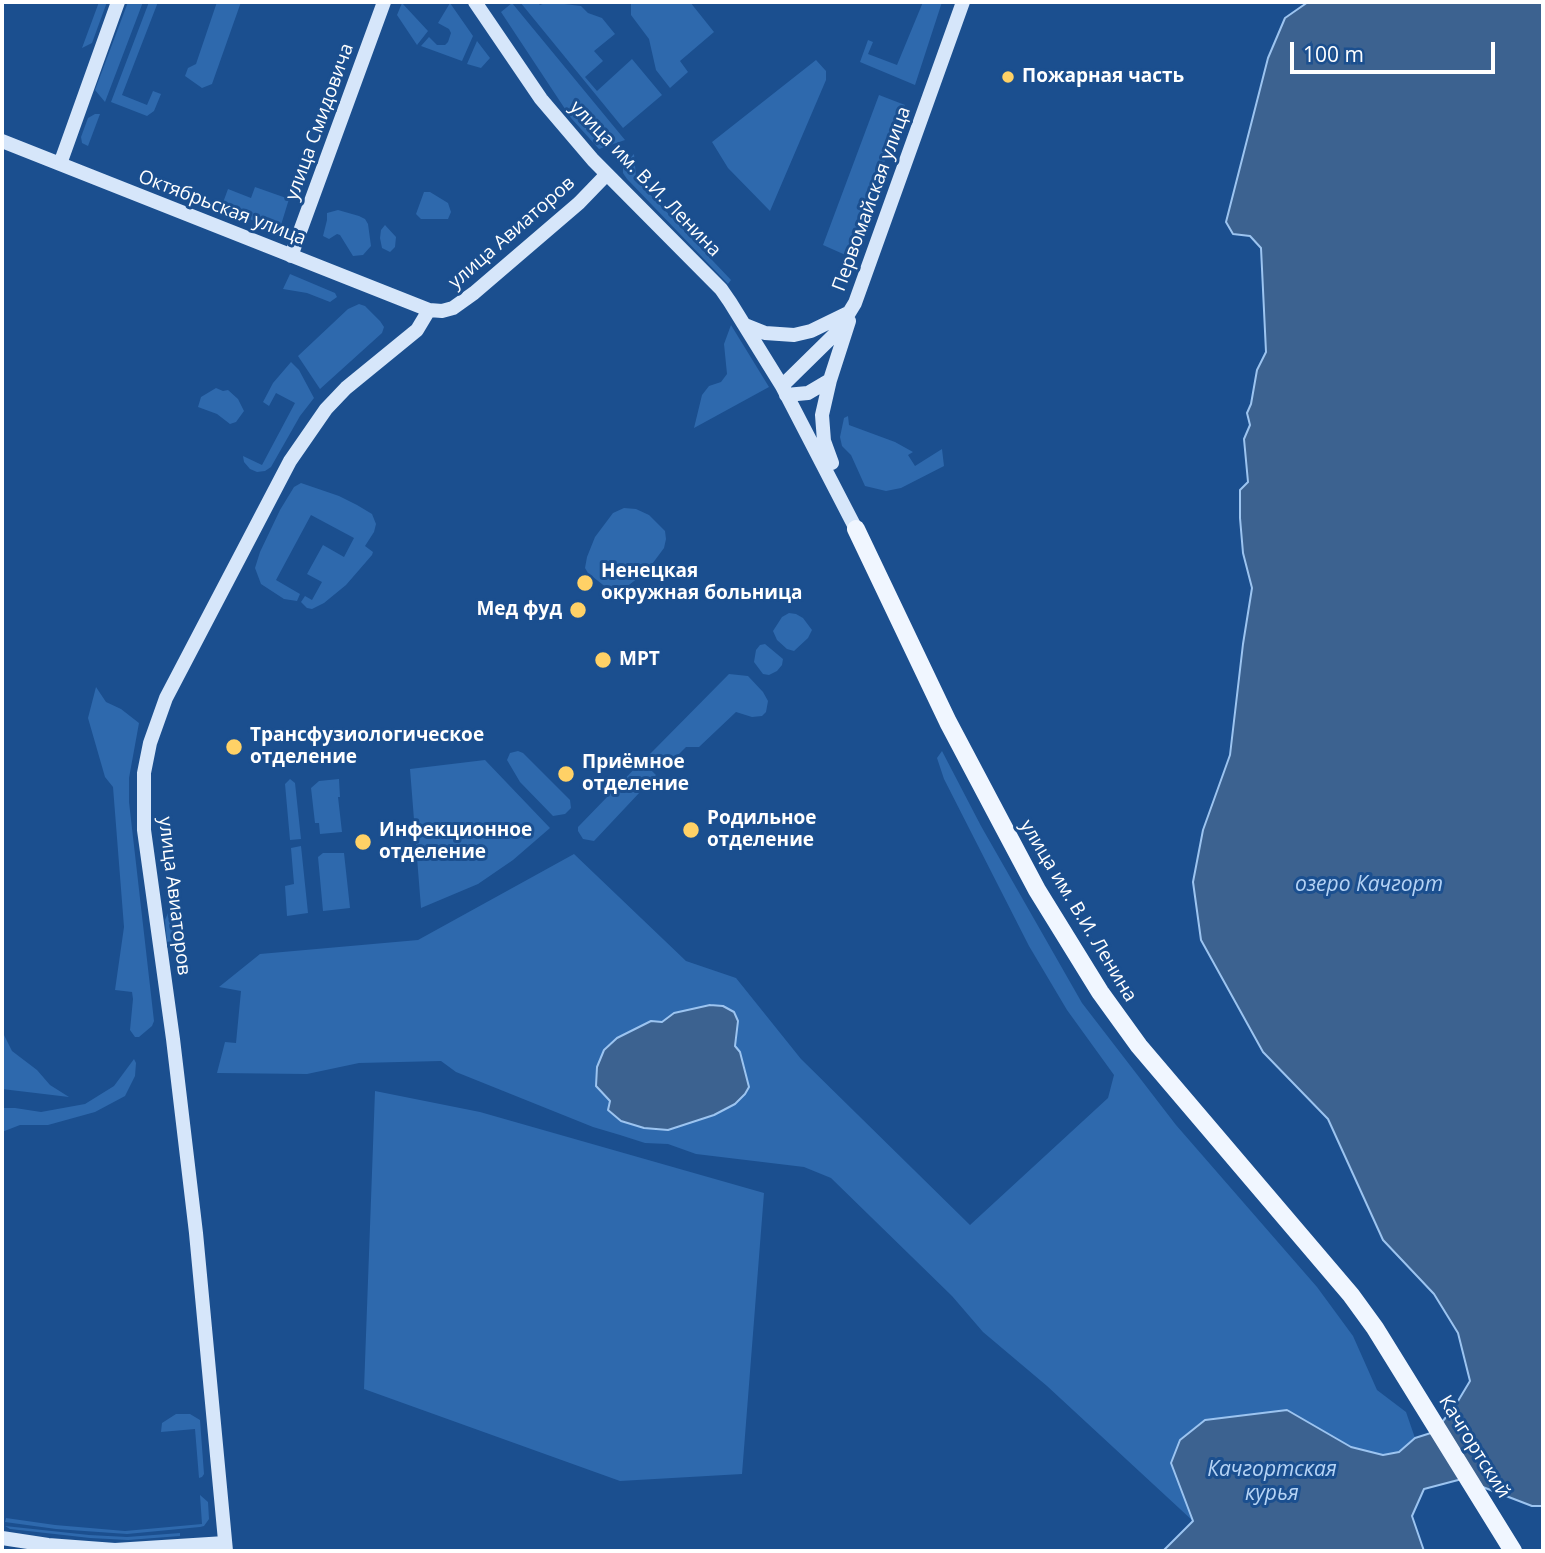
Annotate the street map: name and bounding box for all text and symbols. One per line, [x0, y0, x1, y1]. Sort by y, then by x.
scale bar [1293, 28, 1498, 72]
street label: улица Смидовича [281, 40, 359, 204]
text: 100 m [1303, 40, 1364, 68]
place label: Пожарная часть [1022, 66, 1184, 88]
marker: Пожарная часть [1000, 69, 1016, 85]
street label: улица им. В.И. Ленина [565, 96, 725, 262]
street label: Первомайская улица [828, 104, 916, 294]
street label: Октябрьская улица [135, 165, 309, 251]
street label: улица Авиаторов [444, 172, 580, 294]
place label: Ненецкая окружная больница [601, 561, 803, 605]
marker: Ненецкая окружная больница [575, 573, 595, 593]
place label: Мед фуд [476, 599, 562, 621]
marker: Мед фуд [568, 600, 588, 620]
place label: МРТ [619, 649, 660, 671]
marker: МРТ [593, 650, 613, 670]
place label: Трансфузиологическое отделение [250, 725, 484, 769]
marker: Трансфузиологическое отделение [224, 737, 244, 757]
place label: Приёмное отделение [582, 752, 689, 796]
marker: Приёмное отделение [556, 764, 576, 784]
place label: Родильное отделение [707, 808, 816, 852]
street label: улица Авиаторов [153, 815, 195, 977]
street label: улица им. В.И. Ленина [1015, 816, 1141, 1006]
place label: Инфекционное отделение [379, 820, 532, 864]
marker: Родильное отделение [681, 820, 701, 840]
marker: Инфекционное отделение [353, 832, 373, 852]
water label: озеро Качгорт [1295, 872, 1443, 898]
street label: Качгортский [1433, 1391, 1515, 1503]
water label: Качгортская курья [1207, 1457, 1337, 1507]

